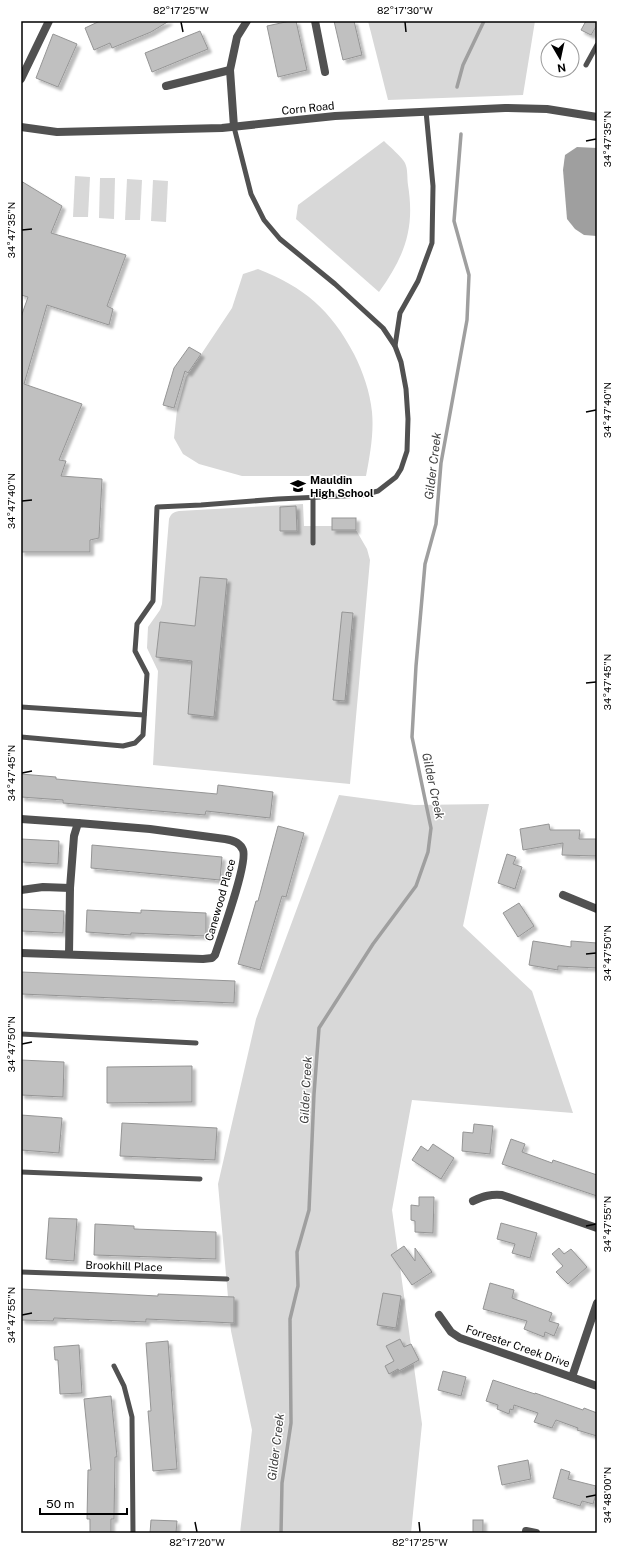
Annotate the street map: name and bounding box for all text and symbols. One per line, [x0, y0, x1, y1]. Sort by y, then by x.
text: 82°17'25"W [153, 4, 209, 16]
text: 82°17'30"W [377, 4, 433, 16]
north arrow [540, 38, 580, 78]
text: N [556, 61, 567, 74]
street label: Corn Road [281, 99, 335, 117]
text: 34°47'35"N [601, 111, 613, 167]
text: 34°47'35"N [5, 202, 17, 258]
text: 34°47'40"N [601, 382, 613, 438]
water label: Gilder Creek [422, 431, 444, 500]
text: 34°47'40"N [5, 473, 17, 529]
place label: Mauldin High School [310, 474, 374, 499]
school or university icon: Mauldin High School [289, 477, 307, 495]
text: 34°47'45"N [601, 654, 613, 710]
text: 34°47'45"N [5, 745, 17, 801]
water label: Gilder Creek [419, 751, 447, 821]
street label: Canewood Place [203, 858, 237, 942]
text: 34°47'50"N [601, 925, 613, 981]
text: 34°47'50"N [5, 1016, 17, 1072]
water label: Gilder Creek [297, 1055, 315, 1124]
text: 34°47'55"N [601, 1196, 613, 1252]
street label: Brookhill Place [85, 1259, 163, 1273]
text: 34°47'55"N [5, 1287, 17, 1343]
street label: Forrester Creek Drive [464, 1323, 572, 1369]
water label: Gilder Creek [265, 1412, 287, 1481]
text: 34°48'00"N [601, 1467, 613, 1523]
scale bar [40, 1490, 127, 1516]
text: 50 m [46, 1497, 74, 1511]
text: 82°17'20"W [169, 1536, 225, 1548]
text: 82°17'25"W [392, 1536, 448, 1548]

